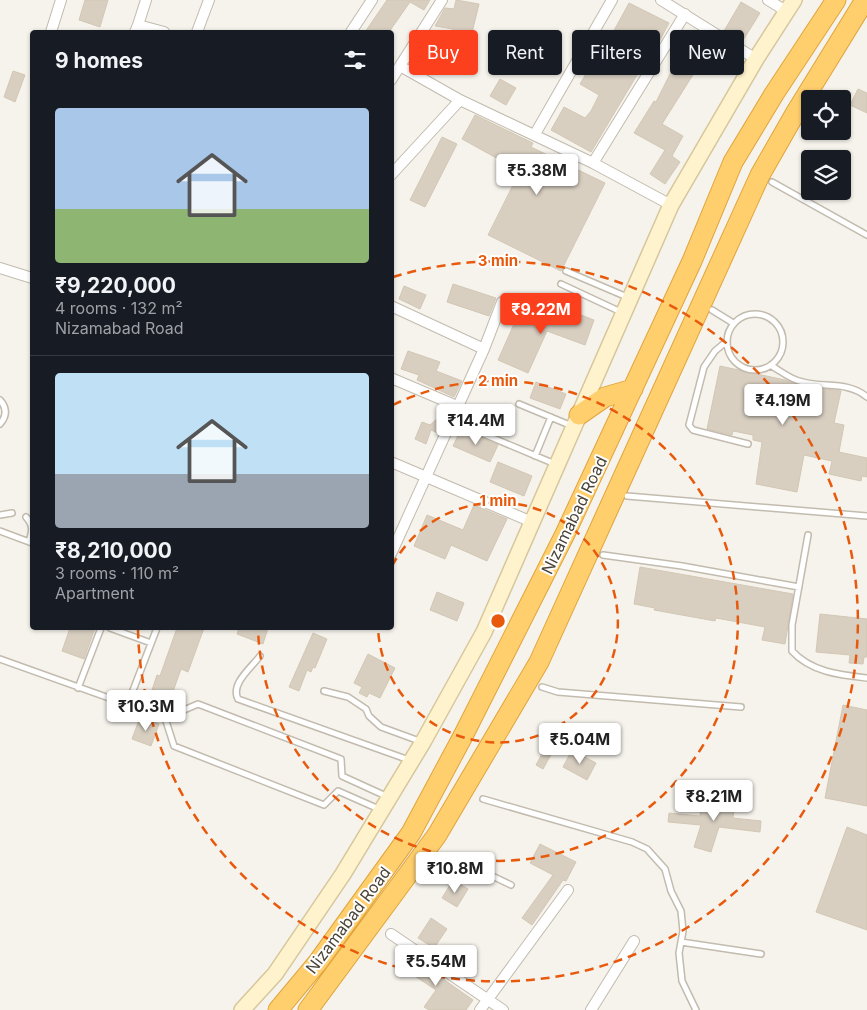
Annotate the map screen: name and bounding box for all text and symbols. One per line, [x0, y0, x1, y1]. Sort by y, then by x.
chip: Buy [409, 30, 478, 75]
chip: Rent [488, 30, 562, 75]
chip: Filters [572, 30, 660, 75]
chip: New [670, 30, 744, 75]
icon: filters [341, 46, 369, 74]
text: 9 homes [55, 48, 143, 73]
map controls [801, 90, 851, 200]
button: locate [801, 90, 851, 140]
icon: home [167, 140, 257, 230]
button: layers [801, 150, 851, 200]
pin: ₹5.38M [496, 154, 578, 196]
text: ₹5.38M [507, 160, 567, 180]
text: 3 min [478, 251, 518, 270]
text: ₹9,220,000 [55, 273, 176, 298]
pin: ₹9.22M [500, 292, 582, 335]
text: 4 rooms · 132 m² [55, 298, 183, 318]
text: ₹9.22M [511, 299, 571, 319]
text: Nizamabad Road [55, 318, 184, 338]
text: 2 min [478, 371, 518, 390]
pin: ₹4.19M [742, 384, 824, 426]
text: ₹4.19M [755, 390, 811, 410]
pin: ₹14.4M [435, 404, 517, 446]
icon: home [167, 406, 257, 496]
text: ₹14.4M [447, 410, 505, 430]
street label: Nizamabad Road [537, 453, 611, 577]
text: 1 min [479, 491, 517, 510]
text: ₹8,210,000 [55, 538, 172, 563]
text: 3 rooms · 110 m² [55, 563, 179, 583]
text: Apartment [55, 583, 135, 603]
centre of rings [489, 612, 507, 630]
pin: ₹10.3M [105, 690, 187, 732]
text: ₹10.3M [118, 696, 174, 716]
pin: ₹5.04M [539, 722, 621, 765]
text: ₹5.04M [550, 729, 610, 749]
pin: ₹8.21M [673, 780, 755, 822]
text: ₹8.21M [686, 786, 742, 806]
pin: ₹10.8M [414, 852, 496, 894]
text: ₹10.8M [427, 858, 483, 878]
street label: Nizamabad Road [301, 863, 395, 977]
pin: ₹5.54M [395, 944, 477, 987]
text: ₹5.54M [406, 951, 466, 971]

